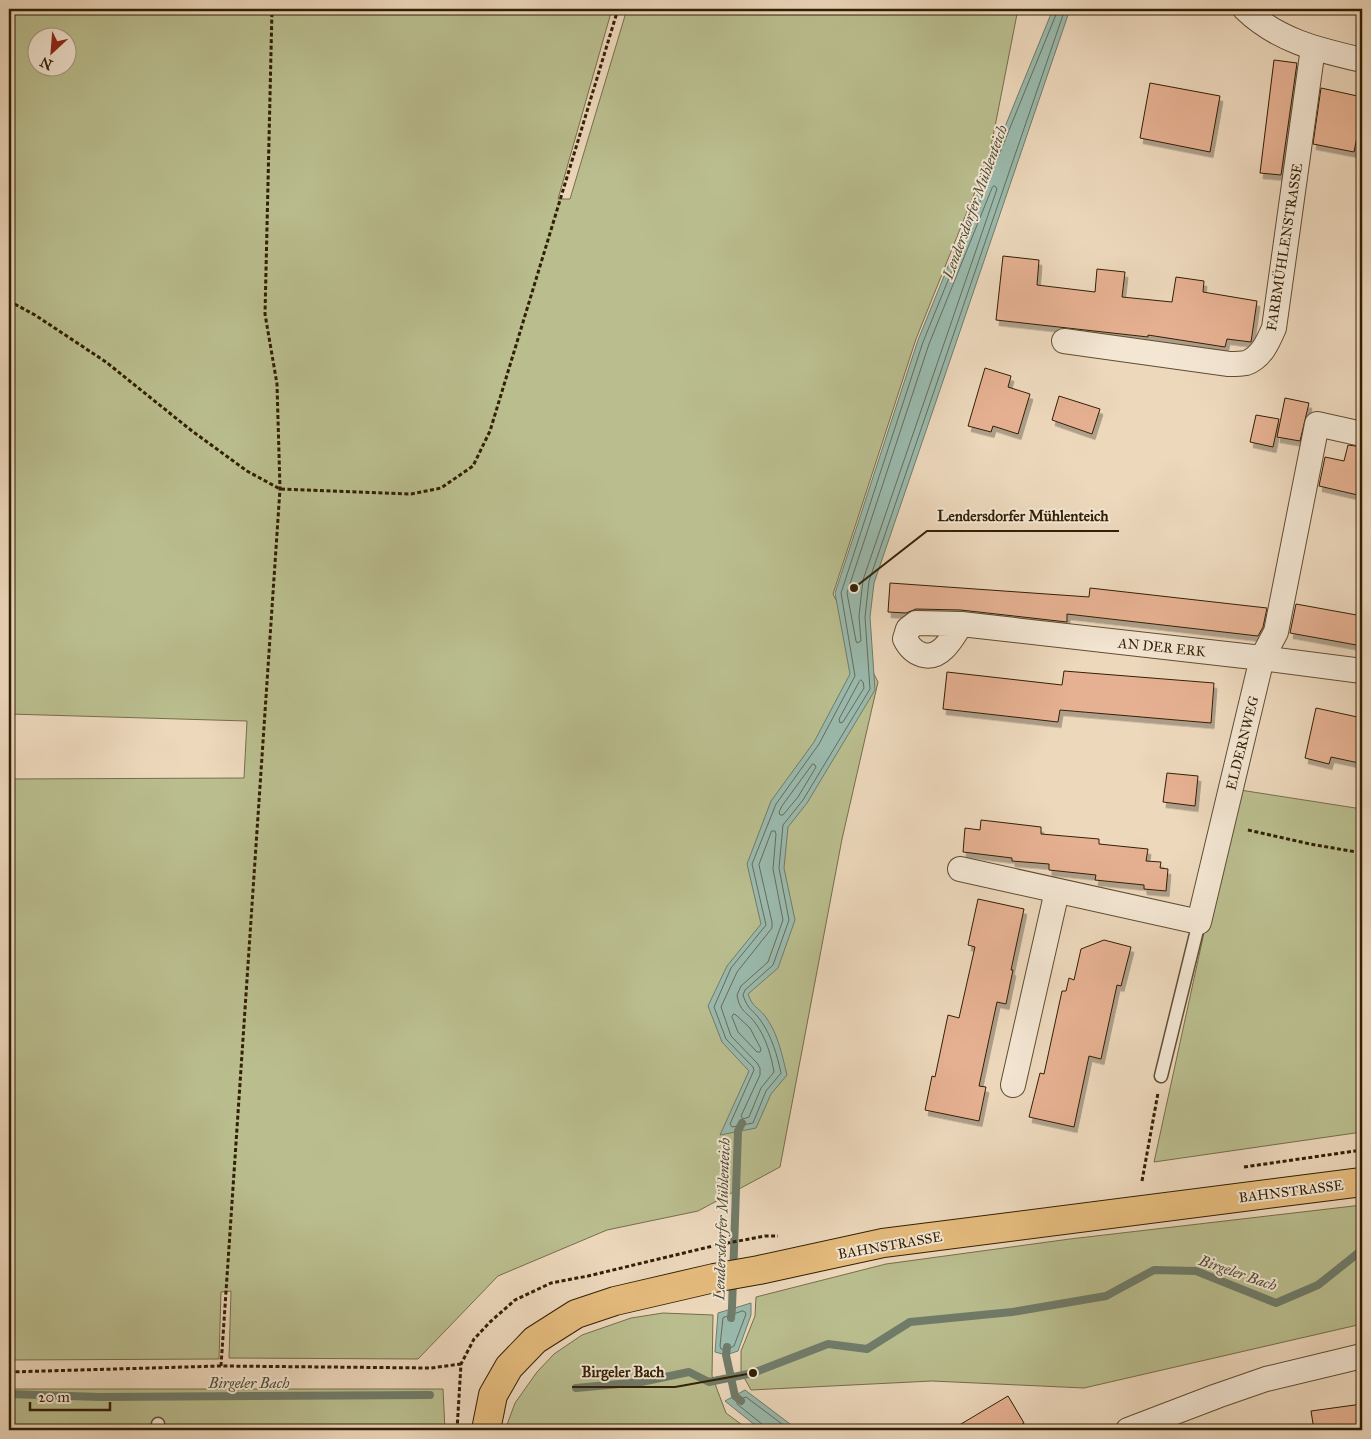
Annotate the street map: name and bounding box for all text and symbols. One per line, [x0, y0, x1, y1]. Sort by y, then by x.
north arrow [28, 28, 78, 78]
text: N [37, 53, 56, 73]
water label: Lendersdorfer Mühlenteich [938, 122, 1011, 282]
street label: FARBMÜHLENSTRASSE [1261, 162, 1306, 332]
callout: Lendersdorfer Mühlenteich [927, 501, 1119, 531]
text: Lendersdorfer Mühlenteich [937, 507, 1109, 525]
street label: AN DER ERK [1116, 634, 1208, 661]
street label: ELDERNWEG [1223, 694, 1262, 792]
water label: Lendersdorfer Mühlenteich [710, 1137, 734, 1301]
street label: BAHNSTRASSE [1238, 1177, 1345, 1206]
street label: BAHNSTRASSE [837, 1228, 944, 1263]
water label: Birgeler Bach [1196, 1251, 1280, 1295]
callout: Birgeler Bach [572, 1357, 675, 1387]
text: Birgeler Bach [582, 1363, 665, 1382]
water label: Birgeler Bach [207, 1374, 290, 1392]
scale bar [30, 1379, 110, 1411]
text: 20 m [38, 1388, 70, 1406]

